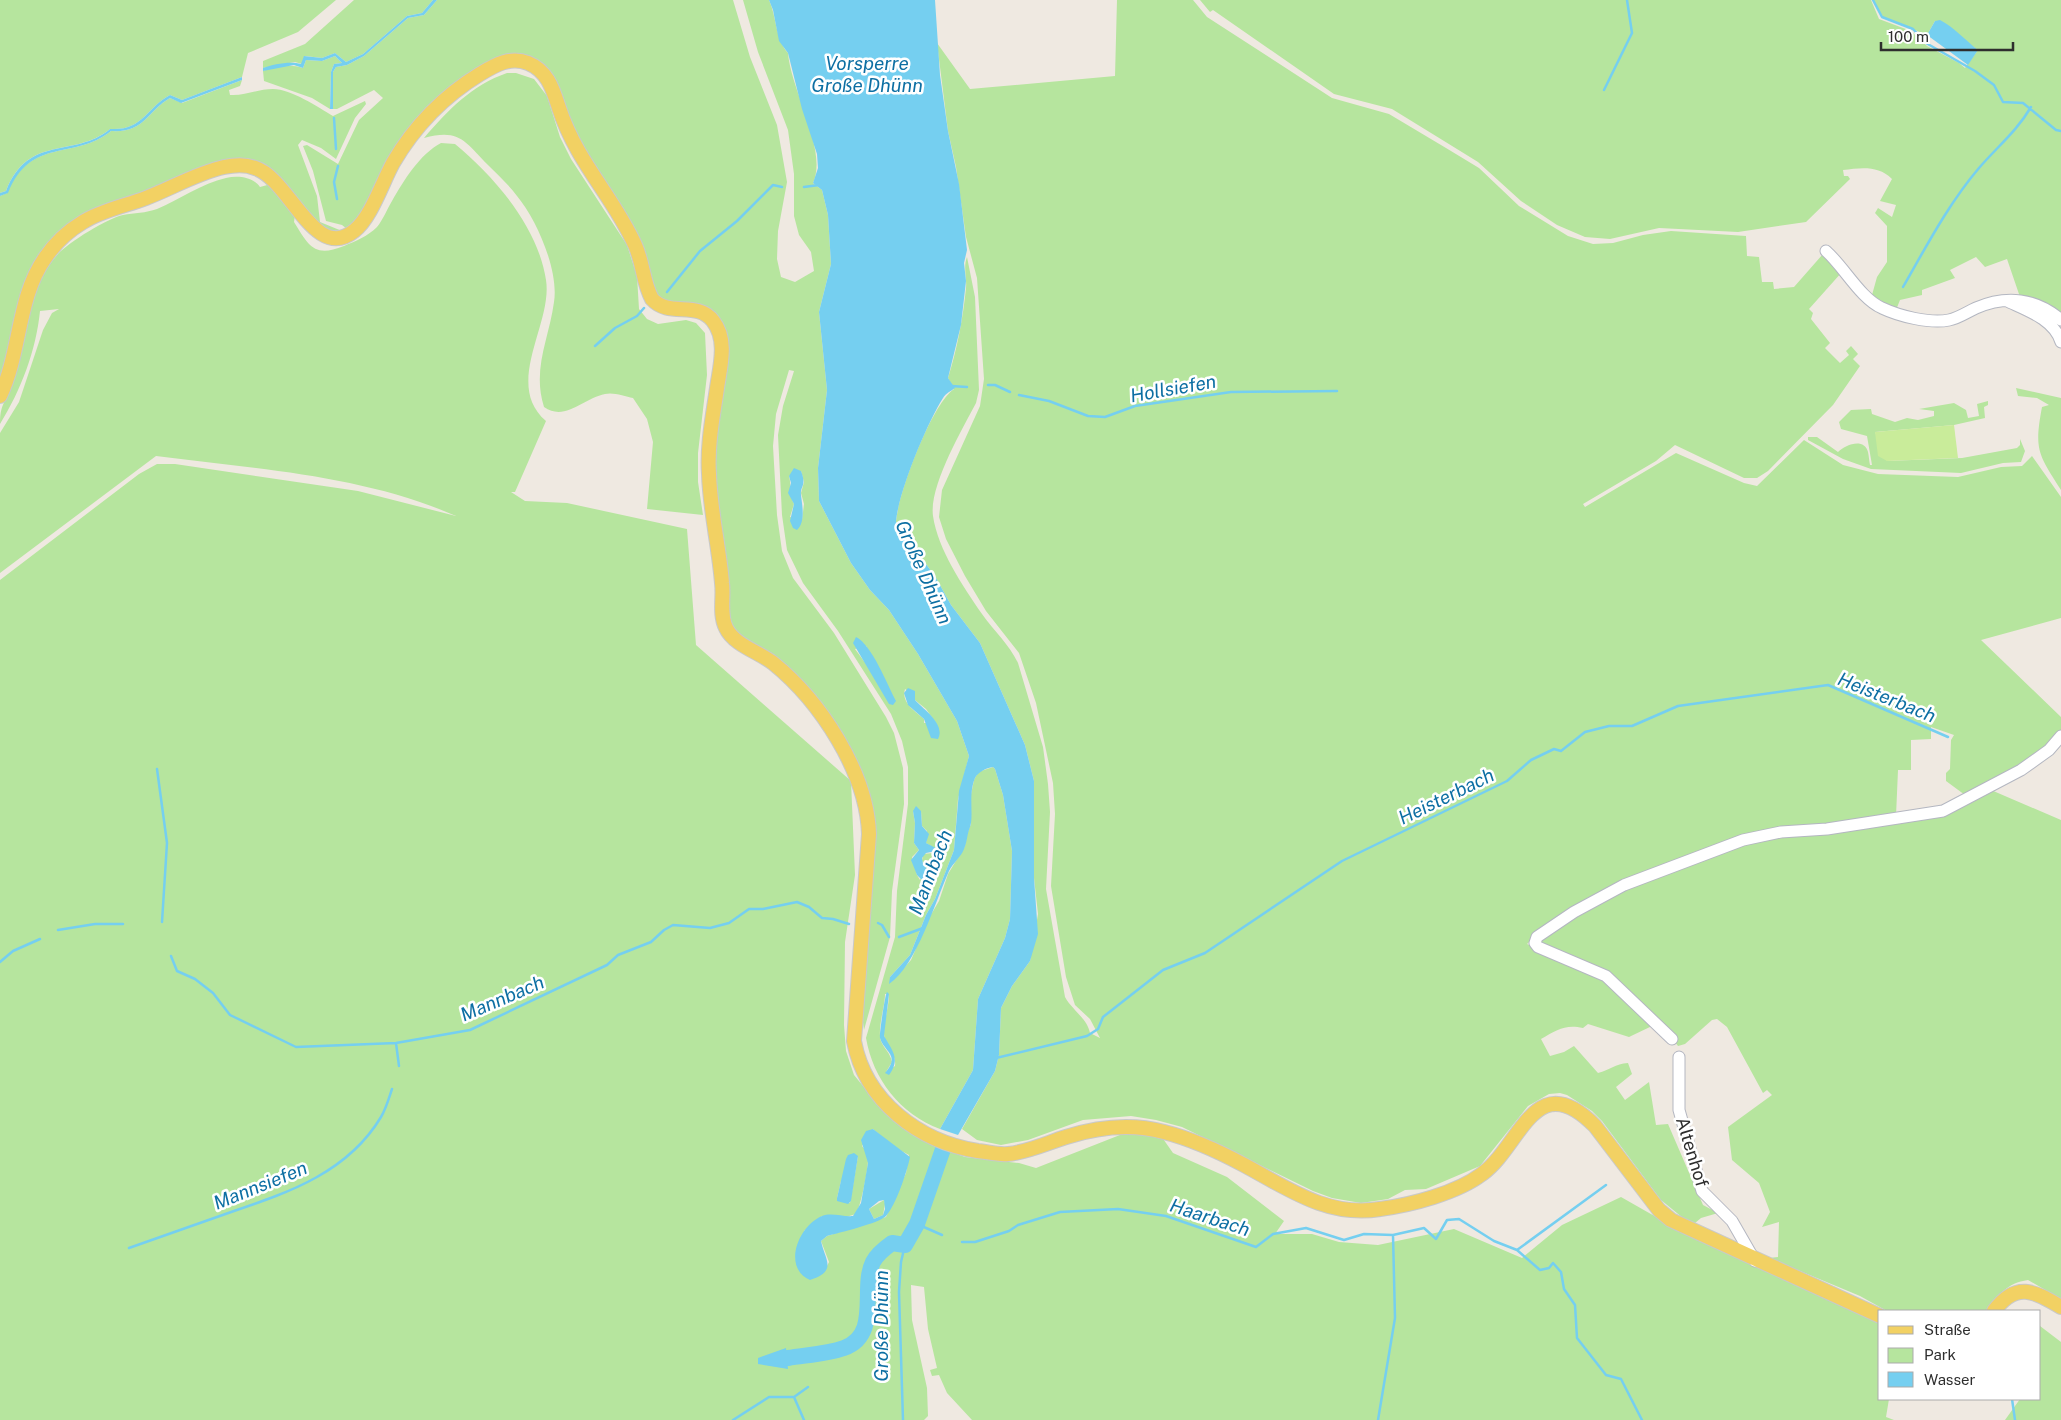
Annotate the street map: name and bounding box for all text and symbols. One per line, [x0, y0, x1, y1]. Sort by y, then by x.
scale bar [1881, 20, 2014, 52]
text: 100 m [1888, 28, 1929, 45]
water label: Vorsperre Große Dhünn [811, 52, 923, 96]
water label: Hollsiefen [1128, 370, 1218, 406]
water label: Große Dhünn [891, 517, 957, 627]
water label: Heisterbach [1835, 667, 1939, 727]
water label: Heisterbach [1395, 763, 1497, 829]
water label: Mannbach [904, 827, 956, 917]
water label: Mannbach [457, 970, 547, 1026]
street label: Altenhof [1672, 1114, 1713, 1189]
water label: Mannsiefen [210, 1156, 310, 1214]
water label: Haarbach [1167, 1194, 1253, 1240]
water label: Große Dhünn [870, 1270, 892, 1382]
legend [1878, 1310, 2041, 1400]
text: Straße [1924, 1321, 1971, 1338]
text: Park [1924, 1346, 1956, 1363]
text: Wasser [1924, 1371, 1976, 1388]

